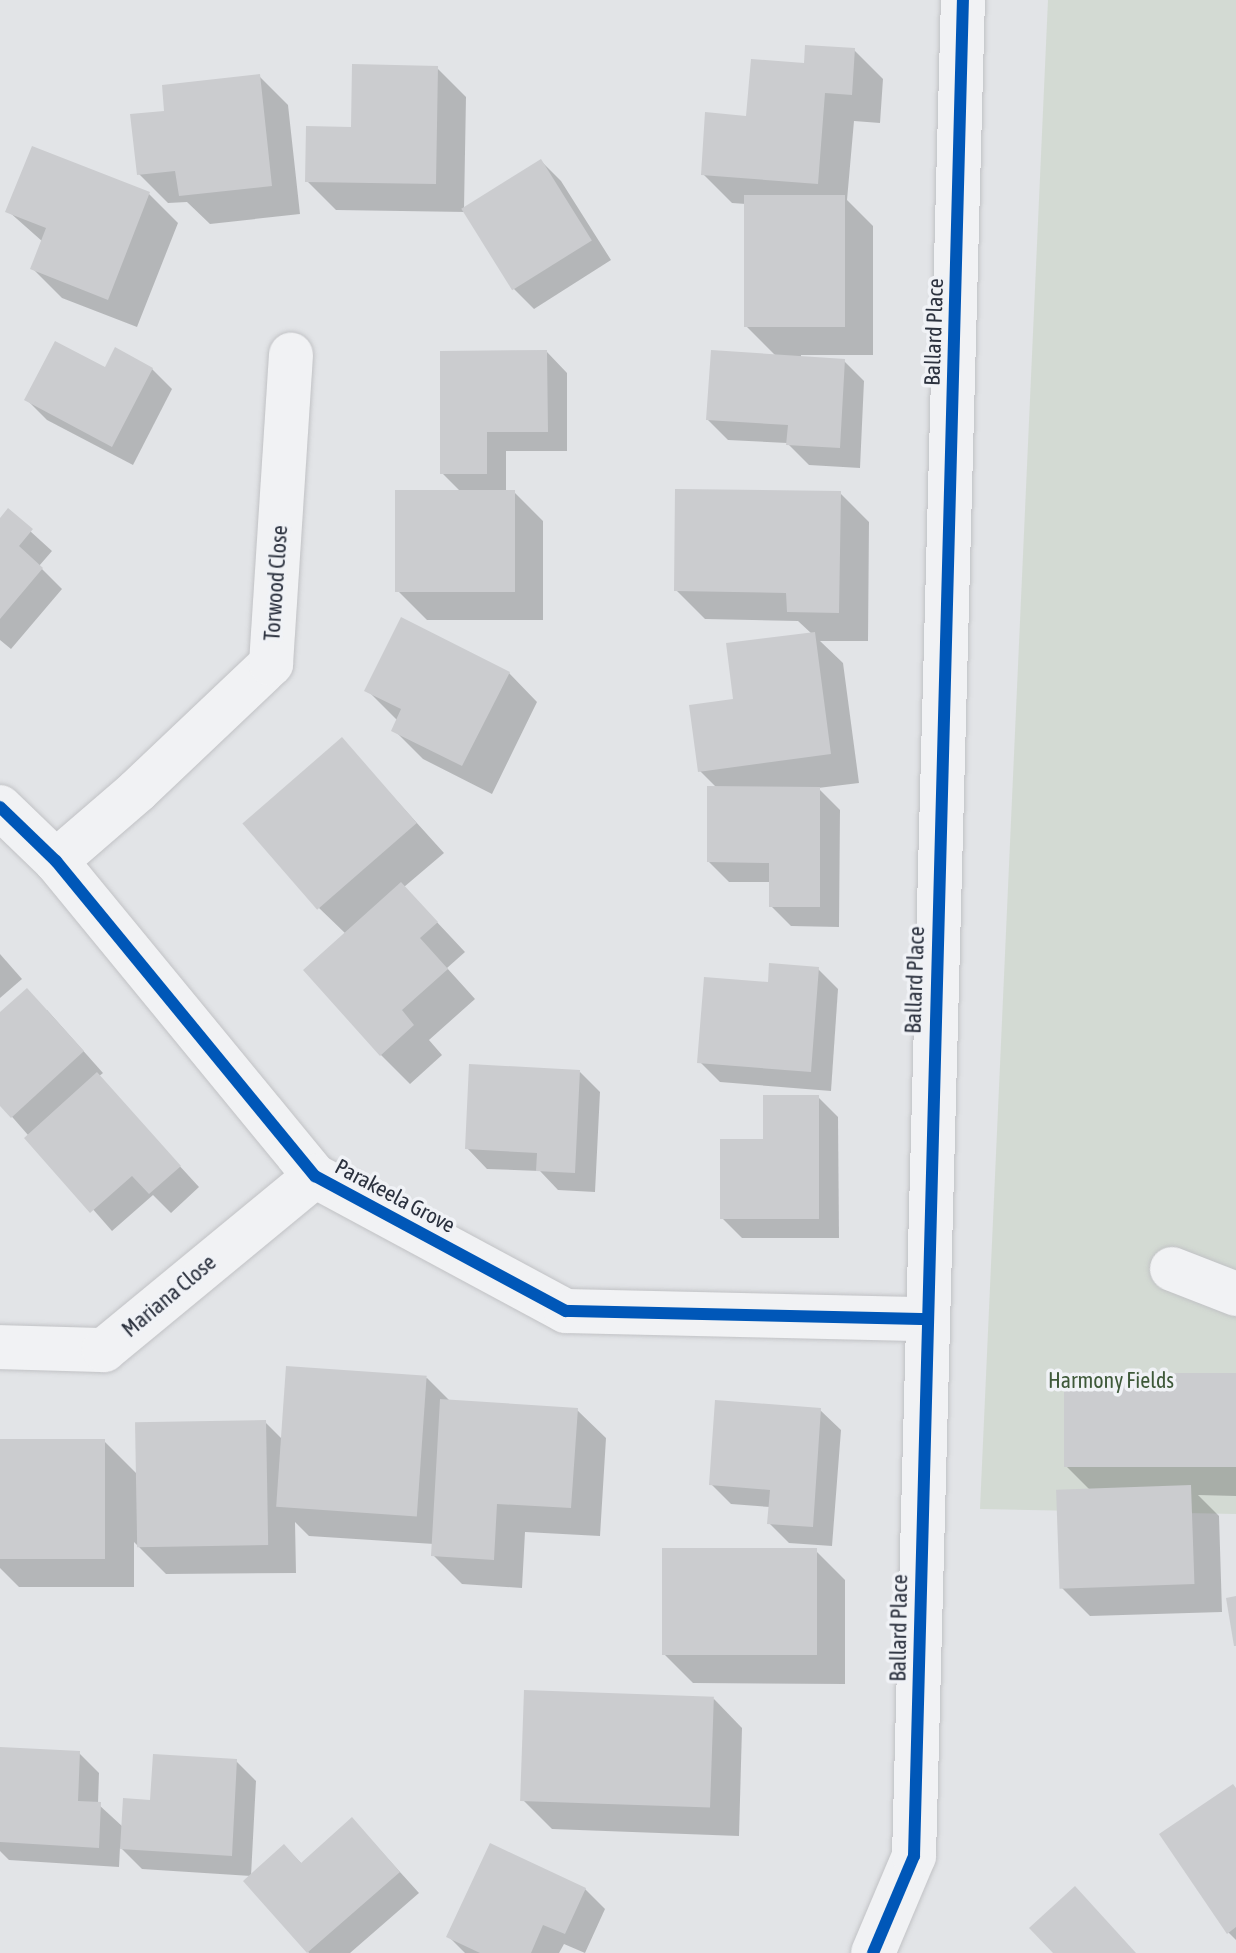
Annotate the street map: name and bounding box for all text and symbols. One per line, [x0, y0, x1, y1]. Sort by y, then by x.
street label: Ballard Place [919, 278, 949, 386]
street label: Torwood Close [259, 524, 293, 642]
street label: Ballard Place [900, 926, 930, 1034]
street label: Parakeela Grove [330, 1153, 460, 1239]
street label: Mariana Close [117, 1249, 221, 1343]
park label: Harmony Fields [1048, 1368, 1174, 1394]
street label: Ballard Place [885, 1574, 913, 1682]

